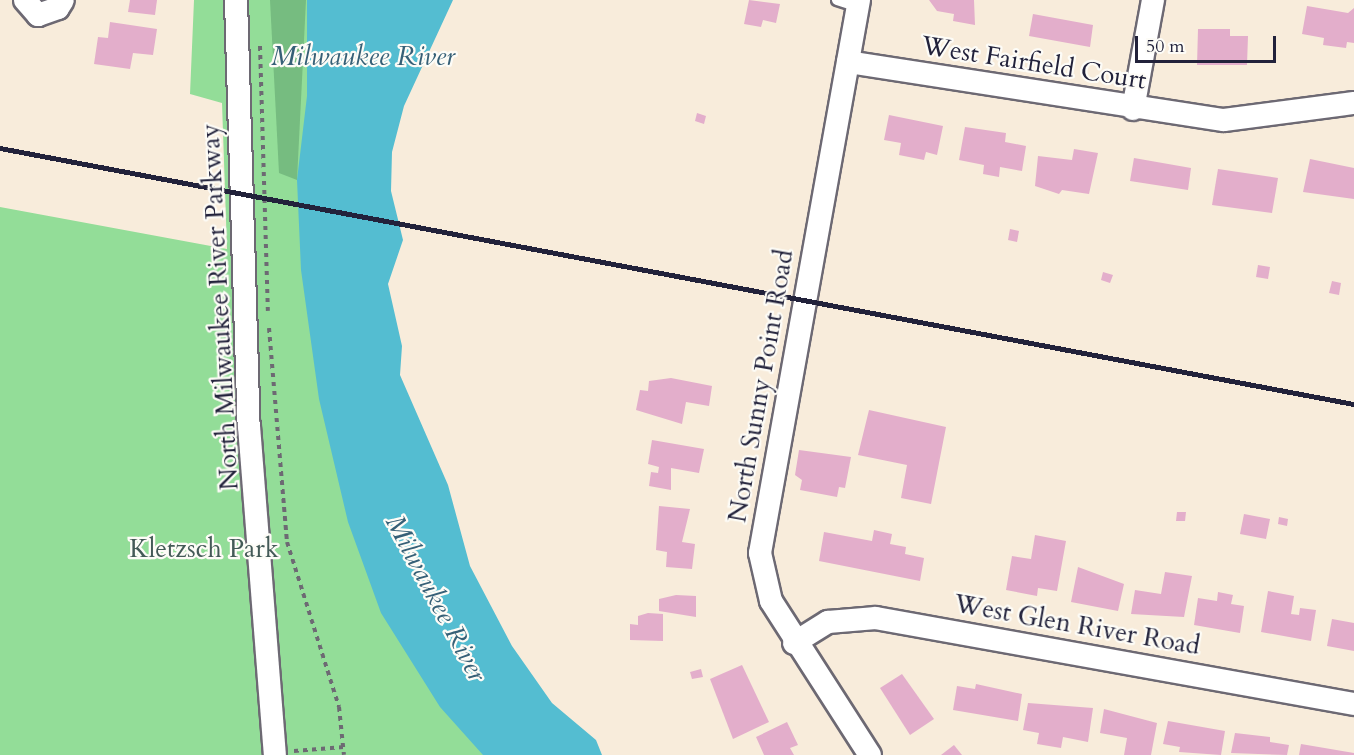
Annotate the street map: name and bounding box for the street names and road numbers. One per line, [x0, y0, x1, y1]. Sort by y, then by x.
street label: West Fairfield Court [919, 30, 1149, 96]
street label: North Milwaukee River Parkway [195, 123, 245, 491]
street label: North Sunny Point Road [722, 247, 800, 525]
street label: West Glen River Road [952, 588, 1202, 662]

